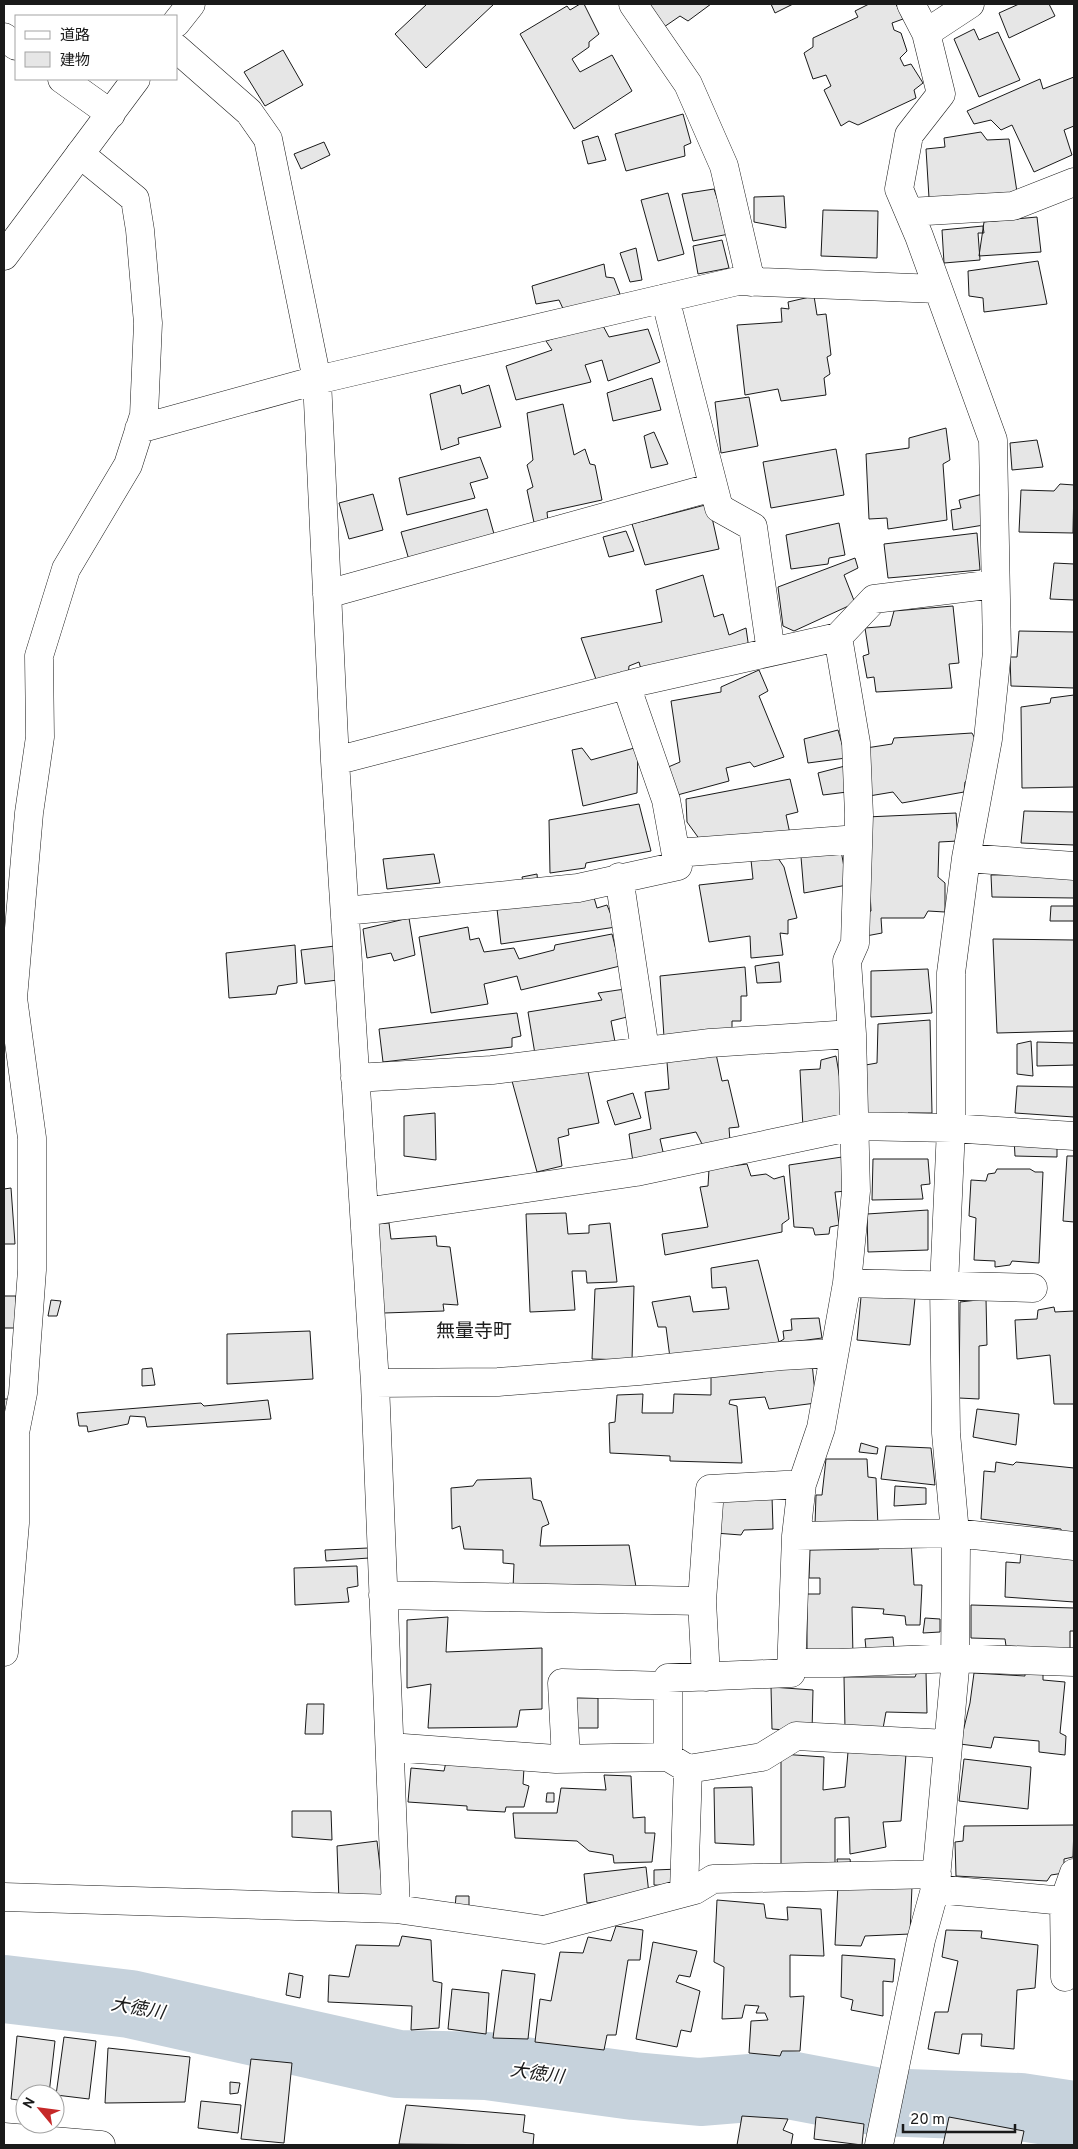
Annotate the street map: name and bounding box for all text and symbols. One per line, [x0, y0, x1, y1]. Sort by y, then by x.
legend [15, 15, 178, 80]
text: 道路 [60, 27, 90, 46]
text: 建物 [60, 52, 90, 71]
district label: 無量寺町 [436, 1320, 512, 1344]
water label: 大徳川 [109, 1993, 168, 2026]
water label: 大徳川 [508, 2059, 567, 2090]
north arrow [15, 2084, 65, 2134]
text: N [20, 2095, 40, 2112]
scale bar [903, 2102, 1016, 2134]
text: 20 m [910, 2111, 945, 2130]

